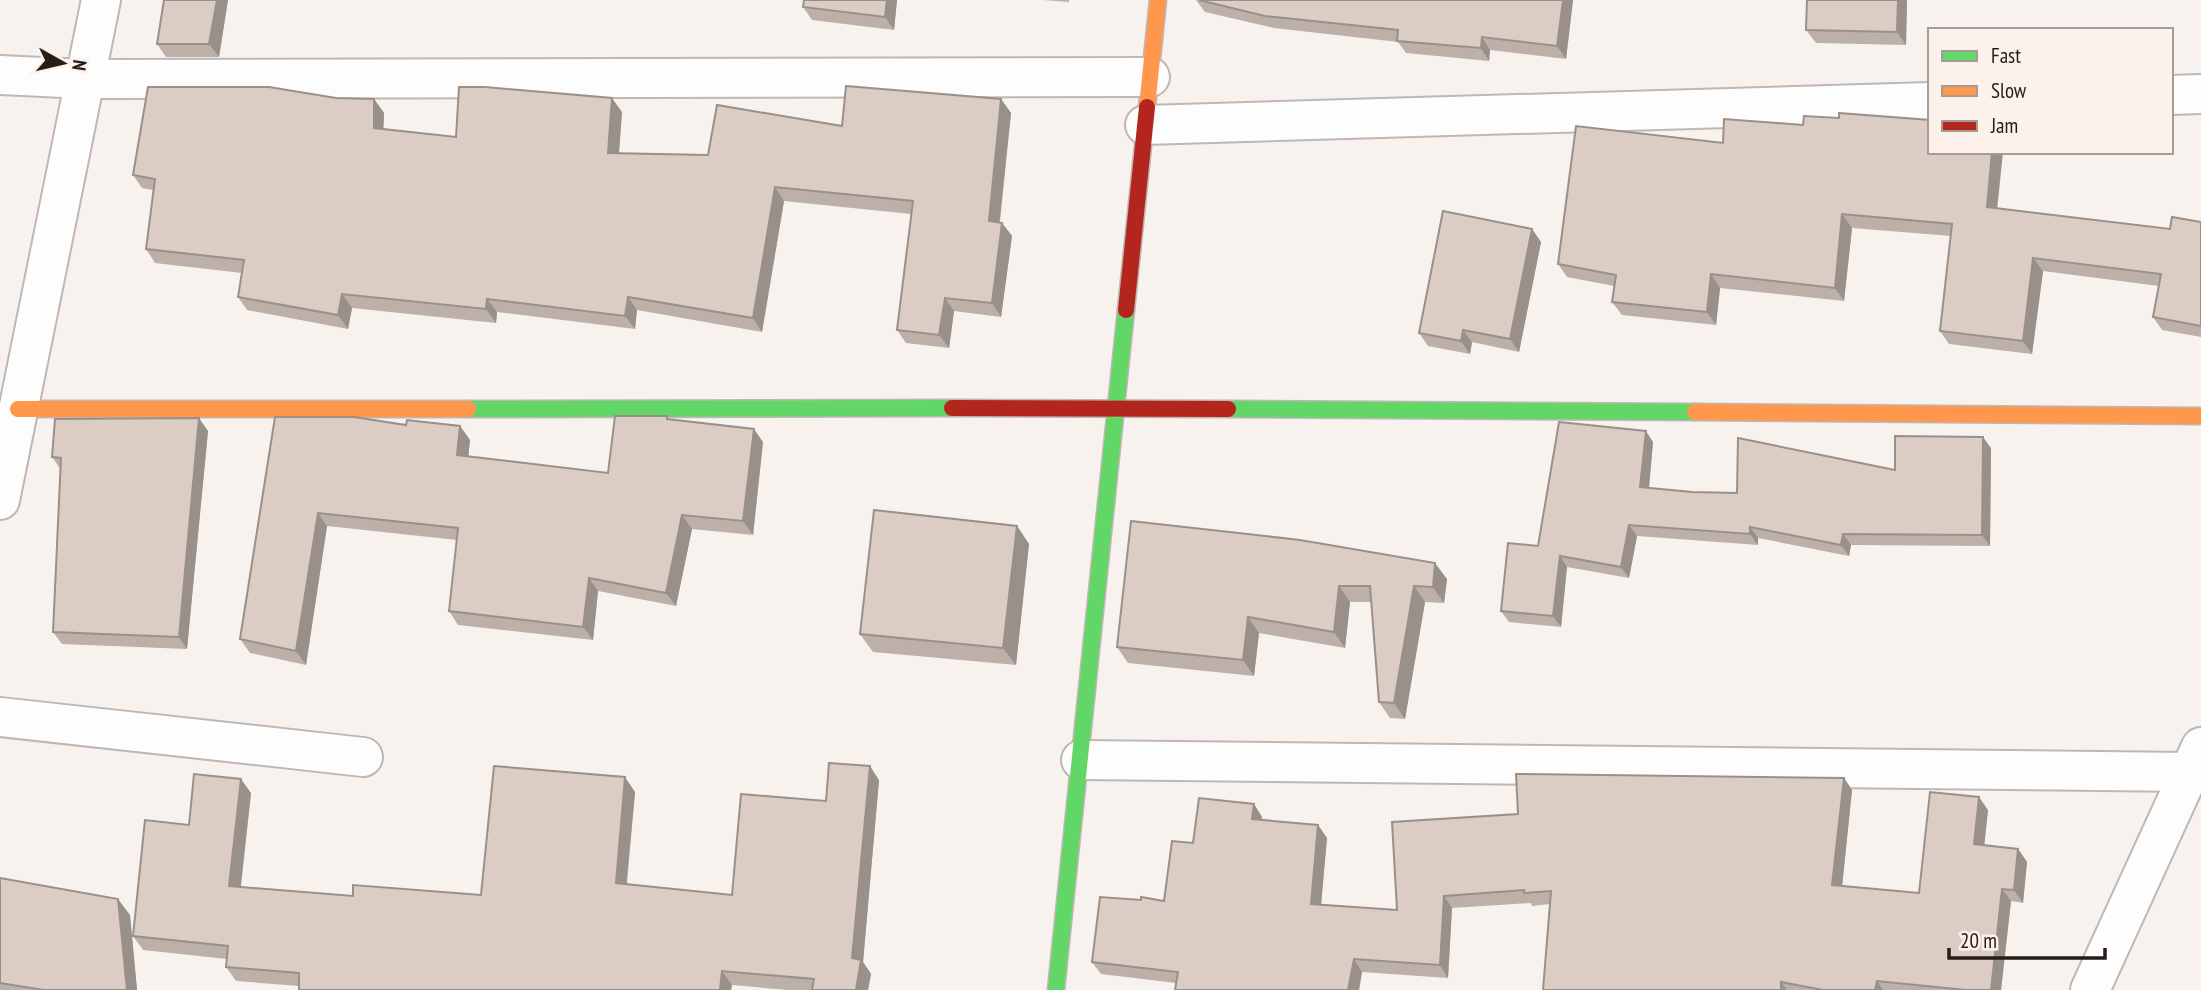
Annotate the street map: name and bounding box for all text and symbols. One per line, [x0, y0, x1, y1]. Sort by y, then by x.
north arrow [28, 28, 98, 98]
legend [1928, 28, 2173, 154]
text: Fast [1991, 42, 2021, 69]
text: N [67, 59, 92, 72]
text: Slow [1991, 77, 2027, 104]
text: Jam [1990, 112, 2018, 139]
scale bar [1949, 916, 2105, 960]
text: 20 m [1960, 927, 1997, 954]

